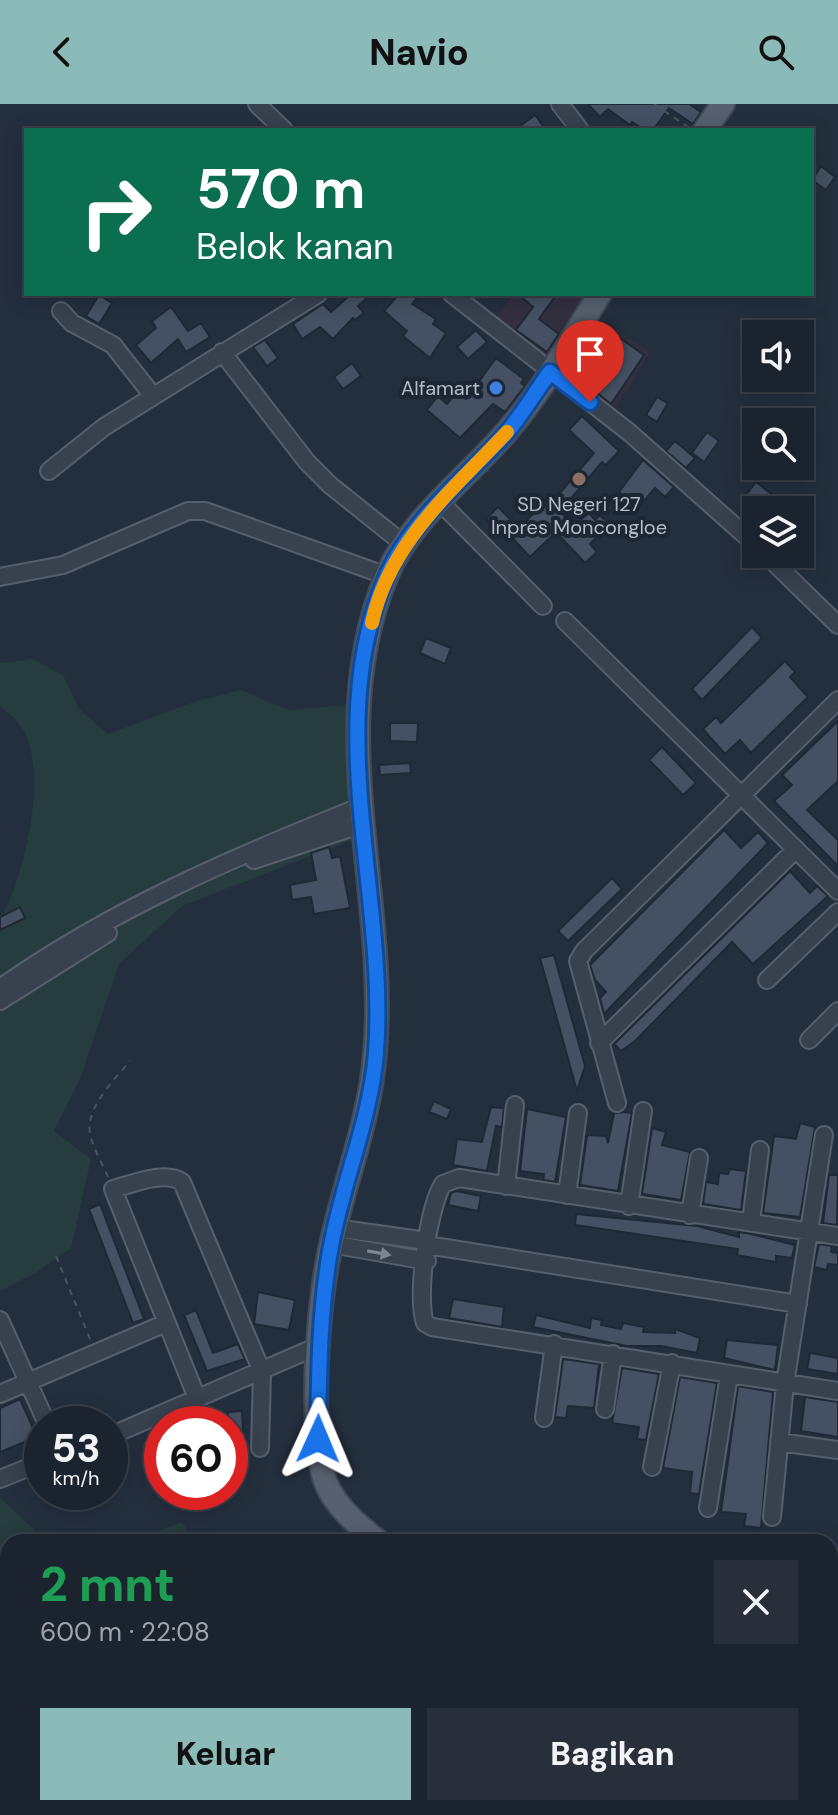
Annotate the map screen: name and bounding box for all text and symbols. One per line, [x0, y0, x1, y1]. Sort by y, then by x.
text: Navio [369, 29, 469, 76]
icon: back [40, 30, 84, 74]
icon: search [754, 30, 798, 74]
text: 570 m [196, 152, 365, 225]
icon: right [64, 160, 168, 264]
text: Belok kanan [196, 223, 394, 270]
pin [556, 320, 624, 402]
map controls [742, 320, 814, 568]
button: sound [742, 320, 814, 392]
icon: arrive [568, 332, 612, 376]
place label: Alfamart [401, 375, 480, 401]
marker: Alfamart [487, 379, 505, 397]
button: search [742, 408, 814, 480]
marker: SD Negeri 127 Inpres Moncongloe [570, 470, 588, 488]
place label: SD Negeri 127 Inpres Moncongloe [491, 491, 667, 540]
button: layers [742, 496, 814, 568]
one-way arrow [366, 1247, 391, 1259]
position arrow [276, 1397, 360, 1481]
speed limit sign: 60 [144, 1406, 248, 1510]
text: 53 [52, 1422, 101, 1474]
text: km/h [52, 1465, 100, 1491]
text: 2 mnt [40, 1553, 175, 1616]
button: close [714, 1560, 798, 1644]
text: 600 m · 22:08 [40, 1615, 210, 1649]
button: Keluar [40, 1708, 411, 1800]
button: Bagikan [427, 1708, 798, 1800]

